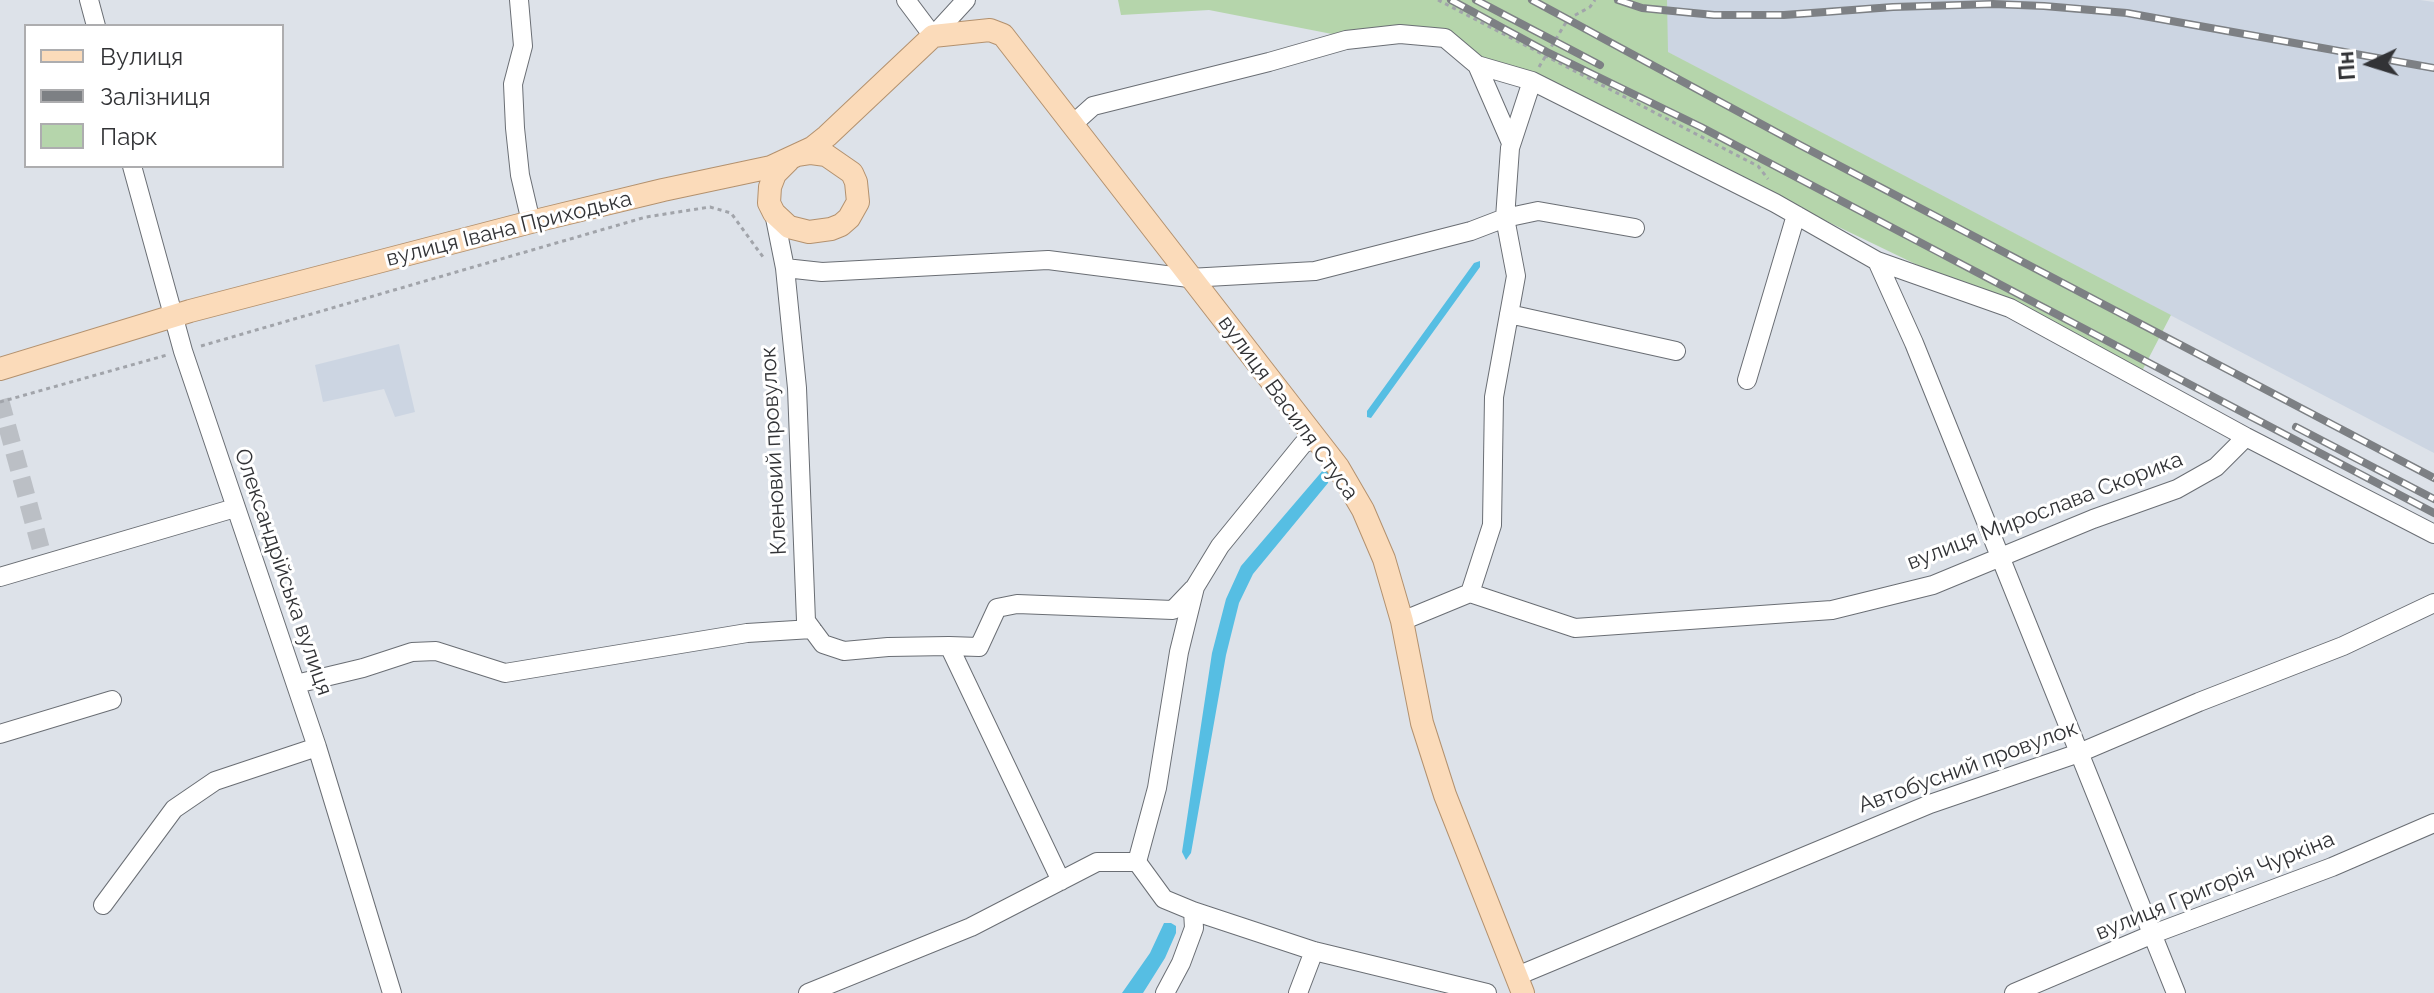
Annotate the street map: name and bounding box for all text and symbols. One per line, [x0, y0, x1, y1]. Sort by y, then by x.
legend [24, 24, 284, 168]
north arrow [2330, 24, 2410, 104]
text: Вулиця [100, 42, 183, 71]
text: Пн [2332, 50, 2360, 81]
text: Залізниця [100, 82, 211, 111]
text: Парк [100, 122, 158, 151]
street label: вулиця Івана Приходька [384, 186, 634, 272]
street label: вулиця Василя Стуса [1212, 311, 1364, 505]
street label: Кленовий провулок [755, 346, 793, 556]
street label: Олександрійська вулиця [228, 445, 338, 699]
street label: вулиця Мирослава Скорика [1903, 446, 2187, 576]
street label: Автобусний провулок [1855, 715, 2081, 819]
street label: вулиця Григорія Чуркіна [2092, 826, 2338, 946]

